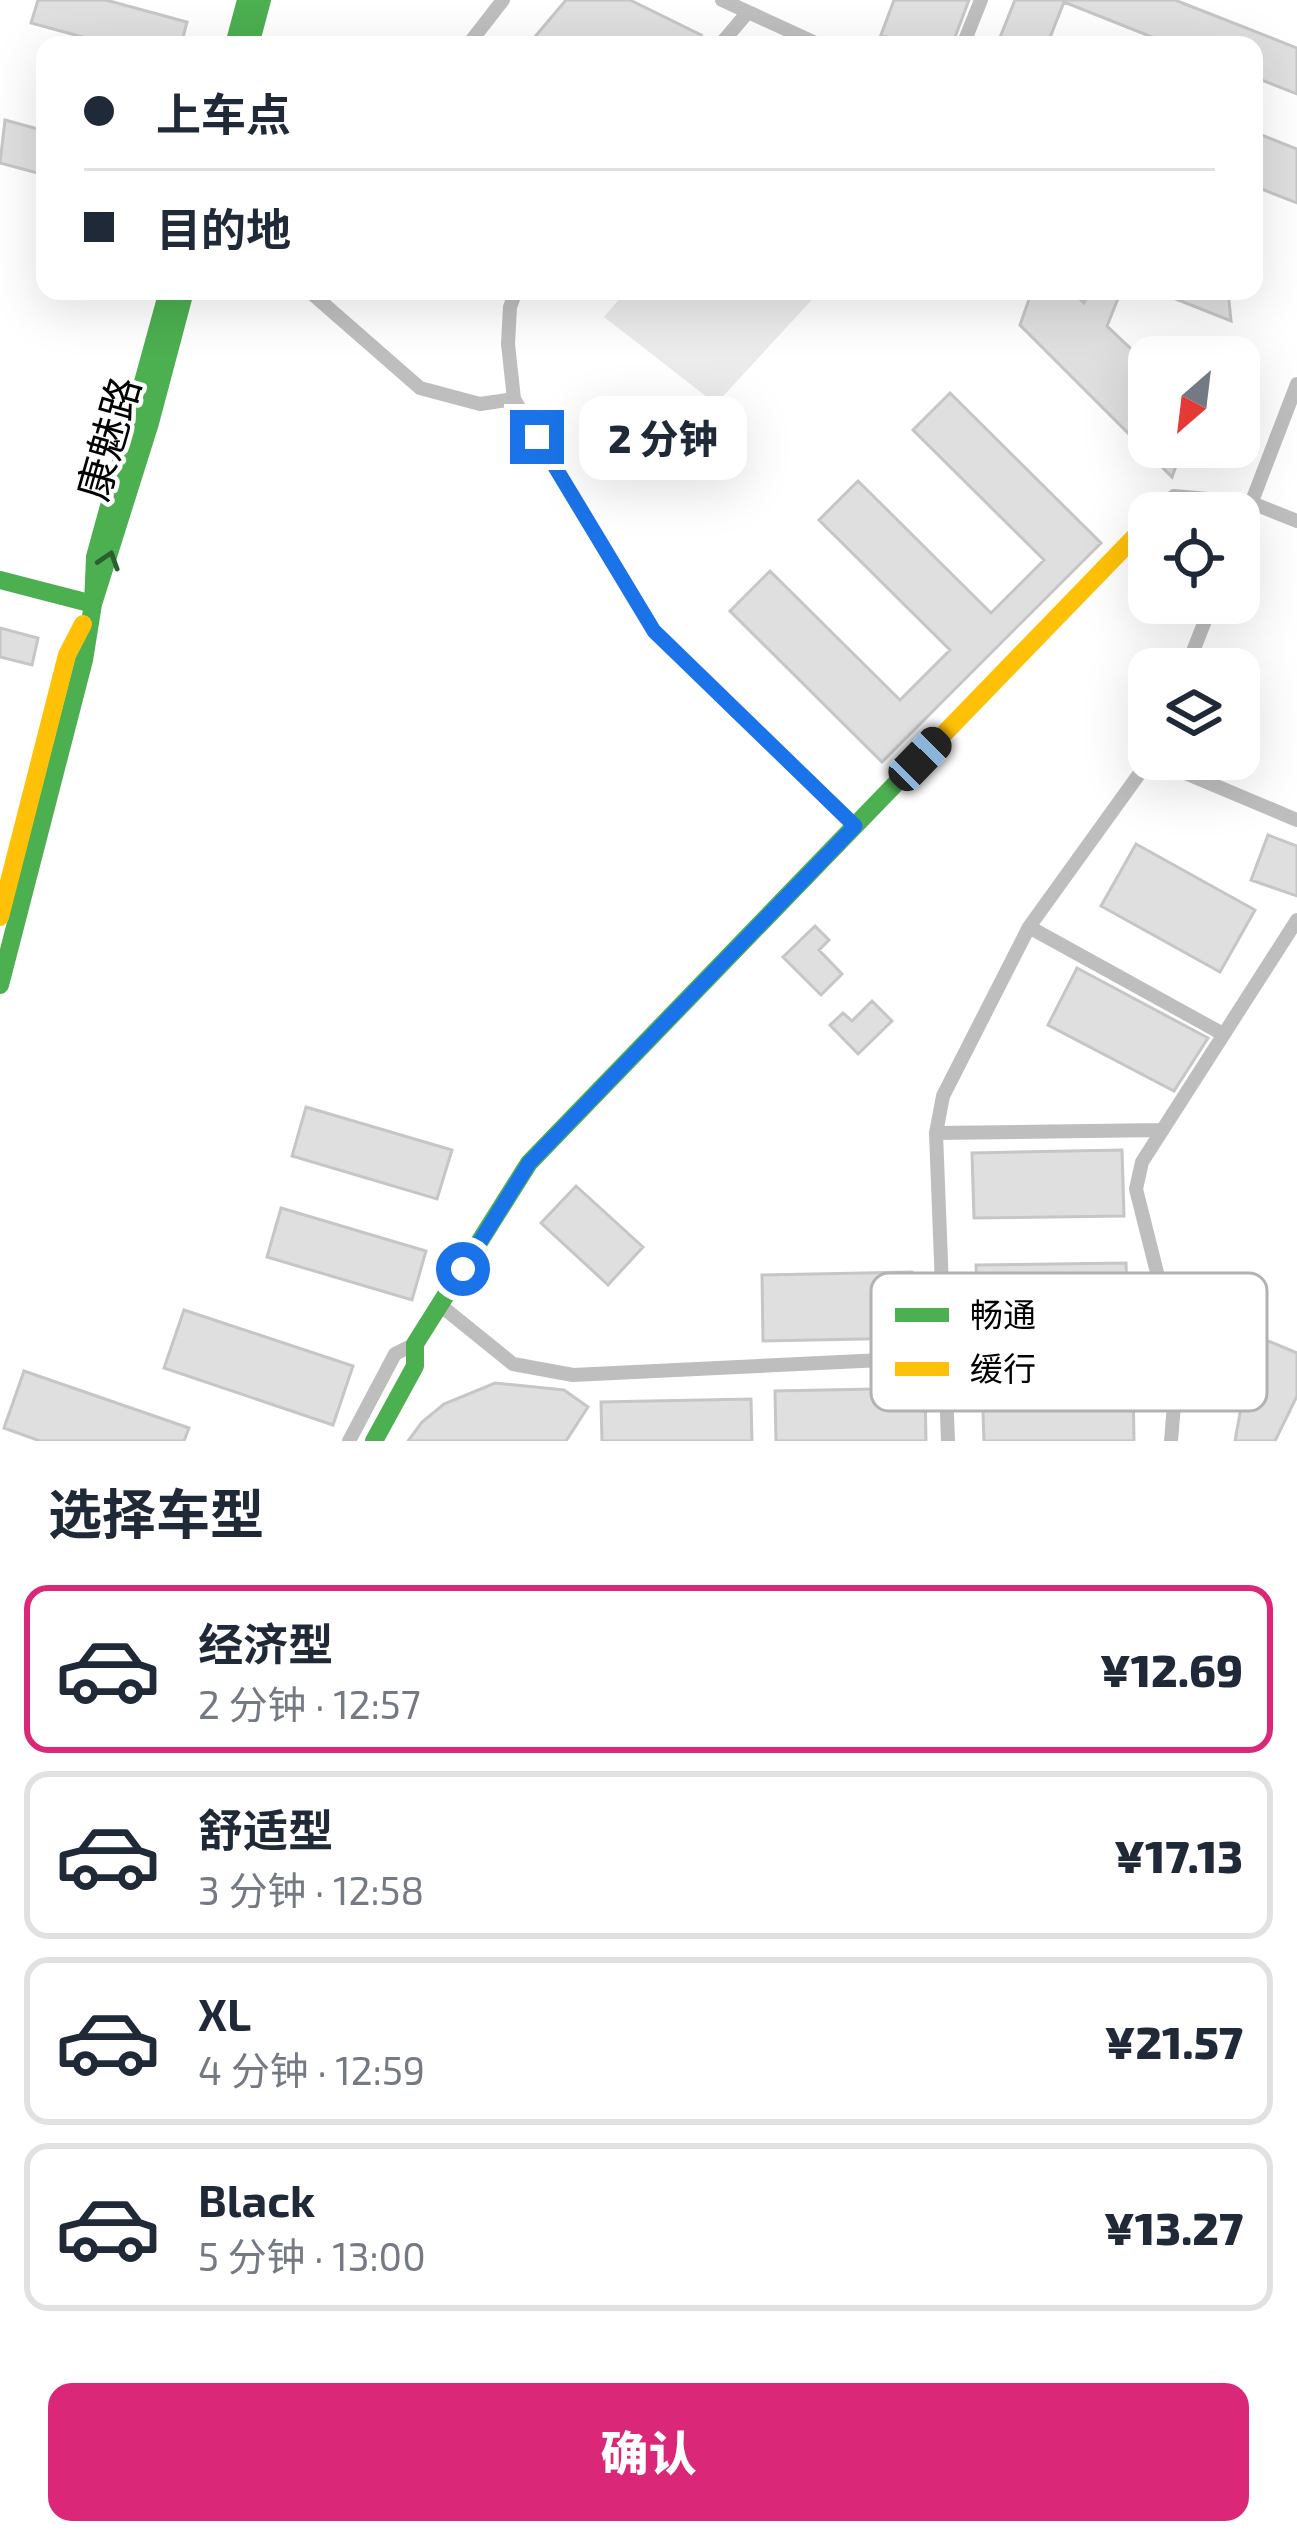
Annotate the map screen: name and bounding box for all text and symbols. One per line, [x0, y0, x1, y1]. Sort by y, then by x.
text: 上车点 [156, 86, 291, 140]
text: 目的地 [156, 201, 291, 255]
north arrow [1128, 336, 1260, 468]
map controls [1128, 336, 1260, 780]
street label: 康魅路 [66, 371, 148, 505]
callout: 2 分钟 [579, 395, 747, 479]
route end [510, 410, 564, 464]
text: 2 分钟 [608, 414, 718, 461]
button: locate [1128, 492, 1260, 624]
one-way arrow [94, 550, 119, 571]
button: layers [1128, 648, 1260, 780]
car [882, 721, 958, 797]
route start [436, 1242, 490, 1296]
legend [871, 1273, 1267, 1411]
text: 畅通 [970, 1294, 1036, 1334]
text: 缓行 [970, 1348, 1036, 1388]
text: 选择车型 [48, 1480, 264, 1545]
icon: car [54, 1615, 162, 1723]
text: 经济型 [198, 1616, 333, 1670]
text: ¥12.69 [1100, 1642, 1243, 1696]
text: 2 分钟 · 12:57 [198, 1680, 421, 1727]
icon: car [54, 1801, 162, 1909]
text: 舒适型 [198, 1802, 333, 1856]
text: ¥17.13 [1114, 1828, 1243, 1882]
text: 3 分钟 · 12:58 [198, 1866, 424, 1913]
text: XL [198, 1986, 251, 2040]
icon: car [54, 1987, 162, 2095]
text: ¥21.57 [1104, 2014, 1243, 2068]
text: 4 分钟 · 12:59 [198, 2046, 425, 2093]
text: Black [198, 2172, 315, 2226]
icon: car [54, 2173, 162, 2281]
text: ¥13.27 [1104, 2200, 1243, 2254]
text: 5 分钟 · 13:00 [198, 2232, 426, 2279]
button: 确认 [48, 2383, 1249, 2521]

